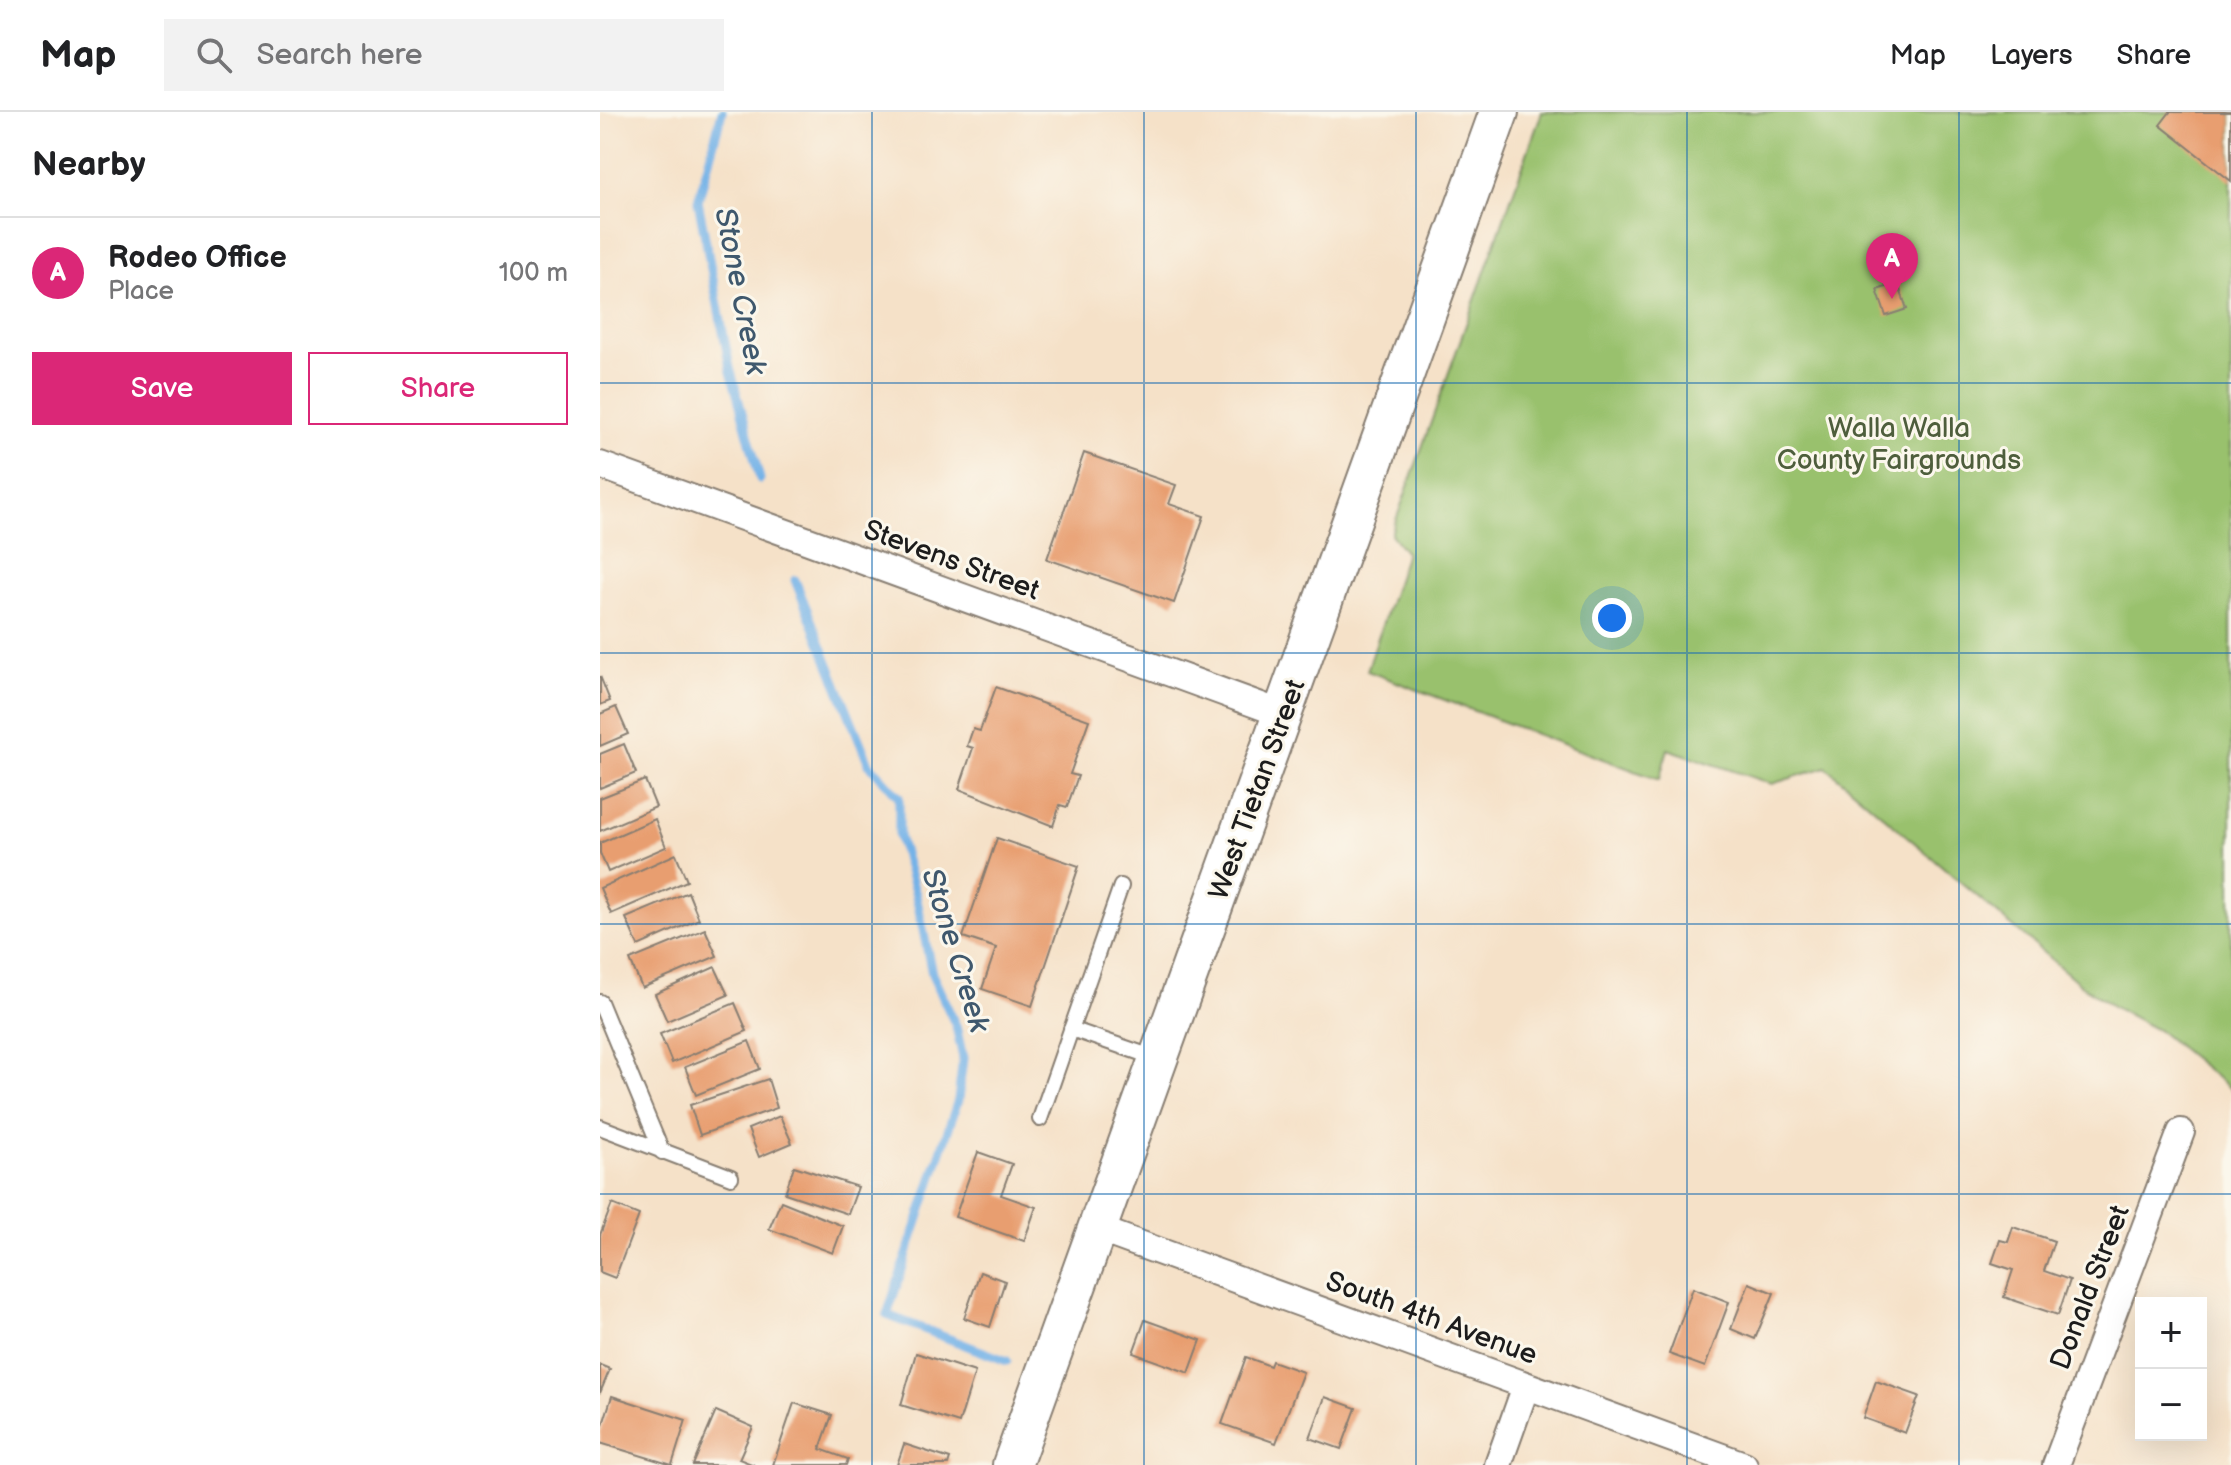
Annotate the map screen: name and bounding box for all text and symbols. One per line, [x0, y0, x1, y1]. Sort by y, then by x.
search box [164, 19, 724, 91]
text: Map [40, 33, 116, 78]
icon: search [192, 33, 236, 77]
text: Search here [256, 37, 423, 73]
text: Map [1890, 39, 1946, 72]
text: Layers [1990, 39, 2073, 72]
text: Share [2117, 39, 2191, 72]
text: Nearby [32, 144, 146, 185]
water label: Stone Creek [706, 205, 774, 379]
pin: A [1866, 233, 1918, 299]
text: Rodeo Office [108, 240, 287, 276]
text: A [50, 258, 66, 289]
text: 100 m [499, 258, 568, 289]
text: Place [108, 276, 174, 307]
button: Save [32, 352, 292, 425]
button: Share [308, 352, 568, 425]
park label: Walla Walla County Fairgrounds [1777, 412, 2021, 477]
street label: Stevens Street [859, 513, 1044, 608]
your location [1592, 598, 1632, 638]
street label: West Tietan Street [1202, 675, 1313, 904]
water label: Stone Creek [913, 864, 997, 1038]
street label: Donald Street [2044, 1200, 2137, 1374]
street label: South 4th Avenue [1321, 1265, 1542, 1372]
map controls [2135, 1297, 2207, 1441]
button: + [2135, 1297, 2207, 1369]
button: − [2135, 1369, 2207, 1441]

